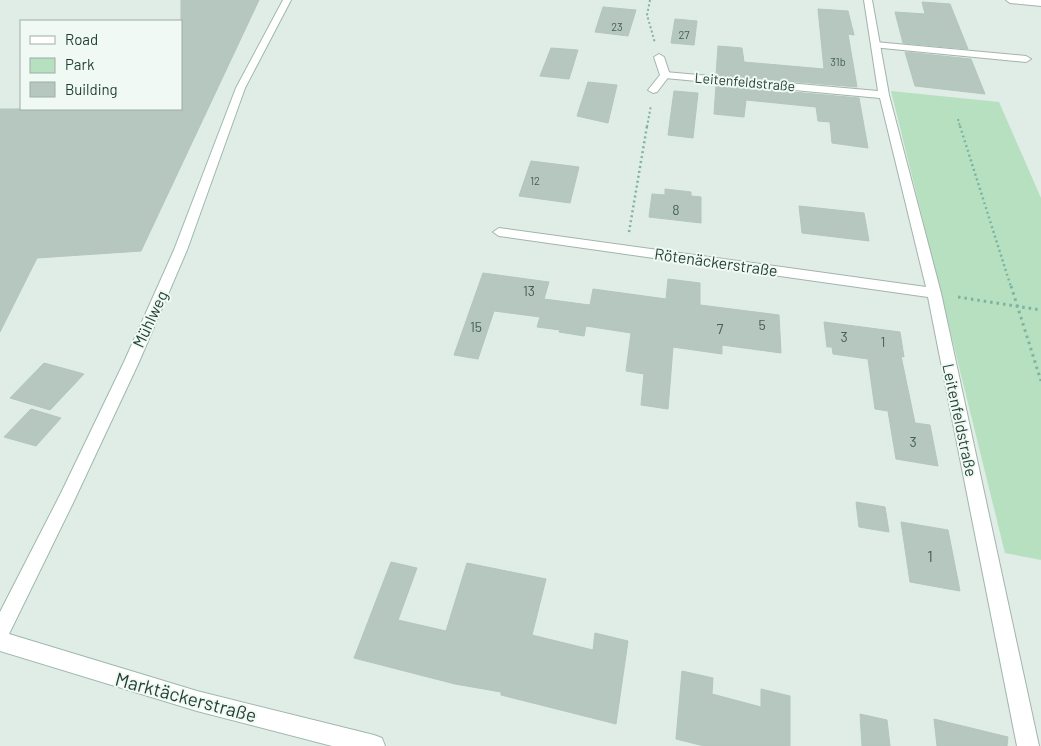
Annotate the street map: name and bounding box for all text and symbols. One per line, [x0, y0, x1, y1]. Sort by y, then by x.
legend [20, 20, 182, 110]
house number: 23 [611, 20, 623, 33]
house number: 27 [678, 28, 690, 41]
text: Road [65, 30, 98, 48]
text: Park [65, 55, 95, 73]
house number: 31b [830, 55, 846, 68]
street label: Leitenfeldstraße [694, 69, 796, 94]
text: Building [65, 80, 118, 98]
house number: 12 [530, 174, 540, 187]
house number: 8 [672, 201, 680, 218]
street label: Rötenäckerstraße [653, 243, 779, 280]
house number: 13 [523, 282, 535, 299]
street label: Mühlweg [128, 287, 171, 350]
house number: 5 [758, 316, 766, 333]
house number: 15 [470, 318, 482, 335]
house number: 7 [717, 320, 724, 337]
house number: 3 [840, 328, 848, 345]
house number: 1 [881, 333, 885, 350]
street label: Leitenfeldstraße [939, 362, 982, 478]
house number: 3 [909, 433, 917, 450]
house number: 1 [927, 546, 933, 565]
street label: Marktäckerstraße [113, 667, 259, 726]

